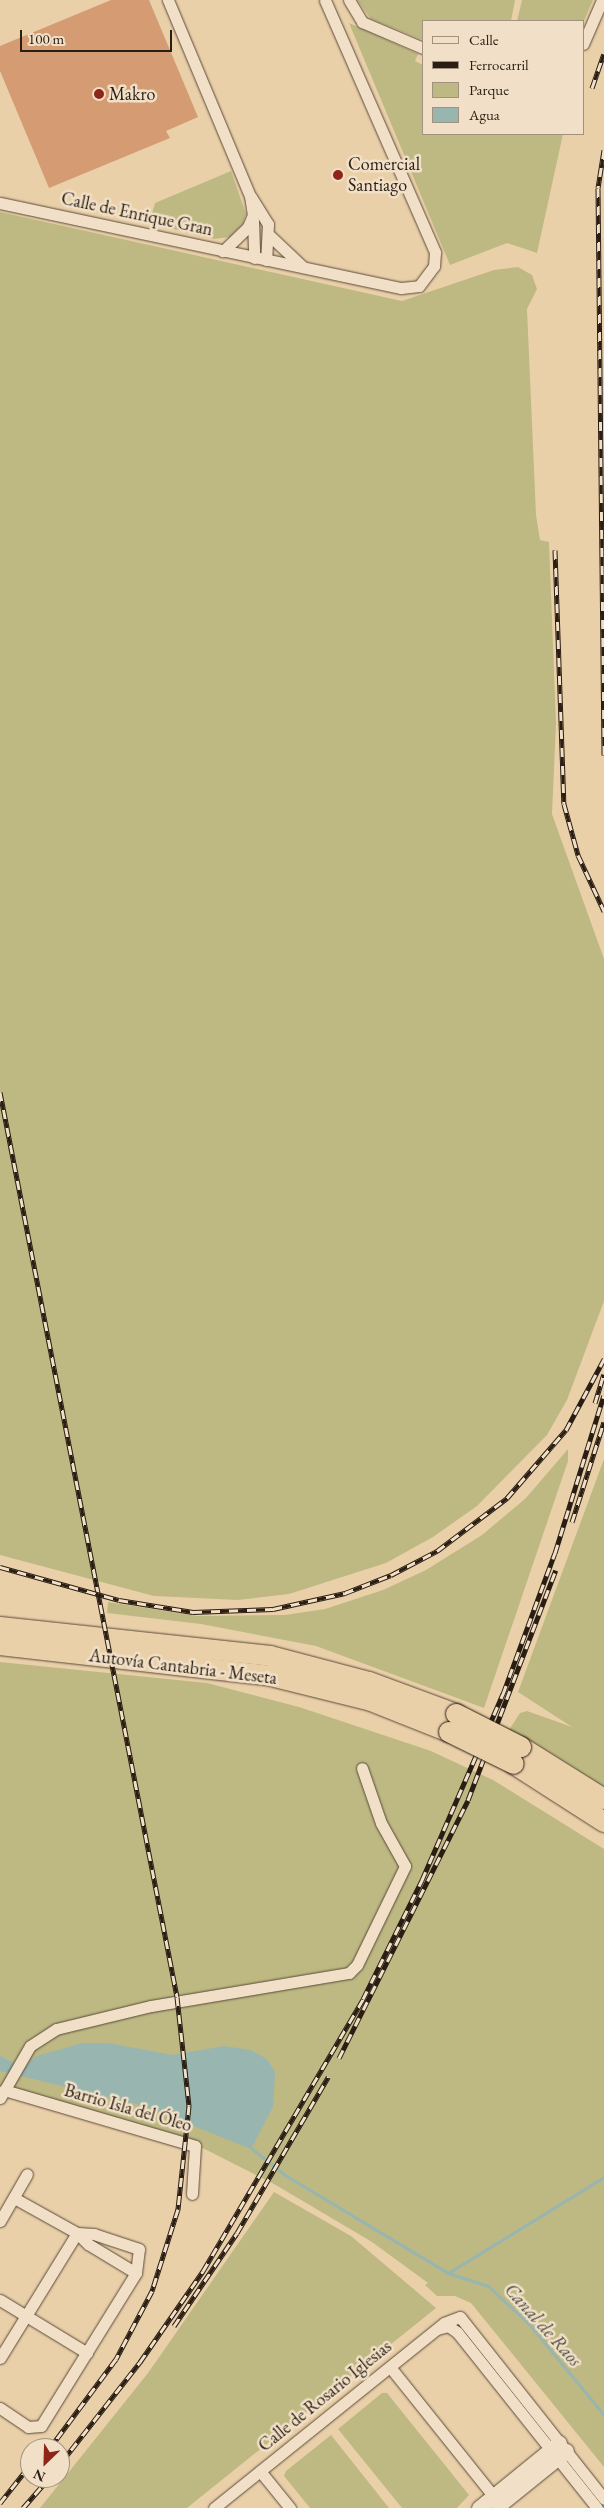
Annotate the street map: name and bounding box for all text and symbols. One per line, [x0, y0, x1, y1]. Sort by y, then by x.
scale bar [22, 20, 175, 52]
legend [422, 20, 584, 135]
text: 100 m [28, 29, 64, 48]
text: Calle [469, 30, 499, 49]
text: Ferrocarril [469, 55, 529, 74]
text: Parque [469, 80, 509, 99]
place label: Makro [109, 83, 155, 105]
marker: Makro [93, 88, 105, 100]
text: Agua [469, 105, 500, 124]
place label: Comercial Santiago [348, 154, 420, 196]
marker: Comercial Santiago [332, 169, 344, 181]
street label: Calle de Enrique Gran [59, 187, 215, 241]
street label: Autovía Cantabria - Meseta [88, 1645, 278, 1689]
street label: Barrio Isla del Óleo [62, 2079, 194, 2137]
water label: Canal de Raos [500, 2279, 586, 2371]
street label: Calle de Rosario Iglesias [254, 2336, 396, 2456]
north arrow [20, 2438, 70, 2488]
text: N [30, 2465, 48, 2486]

